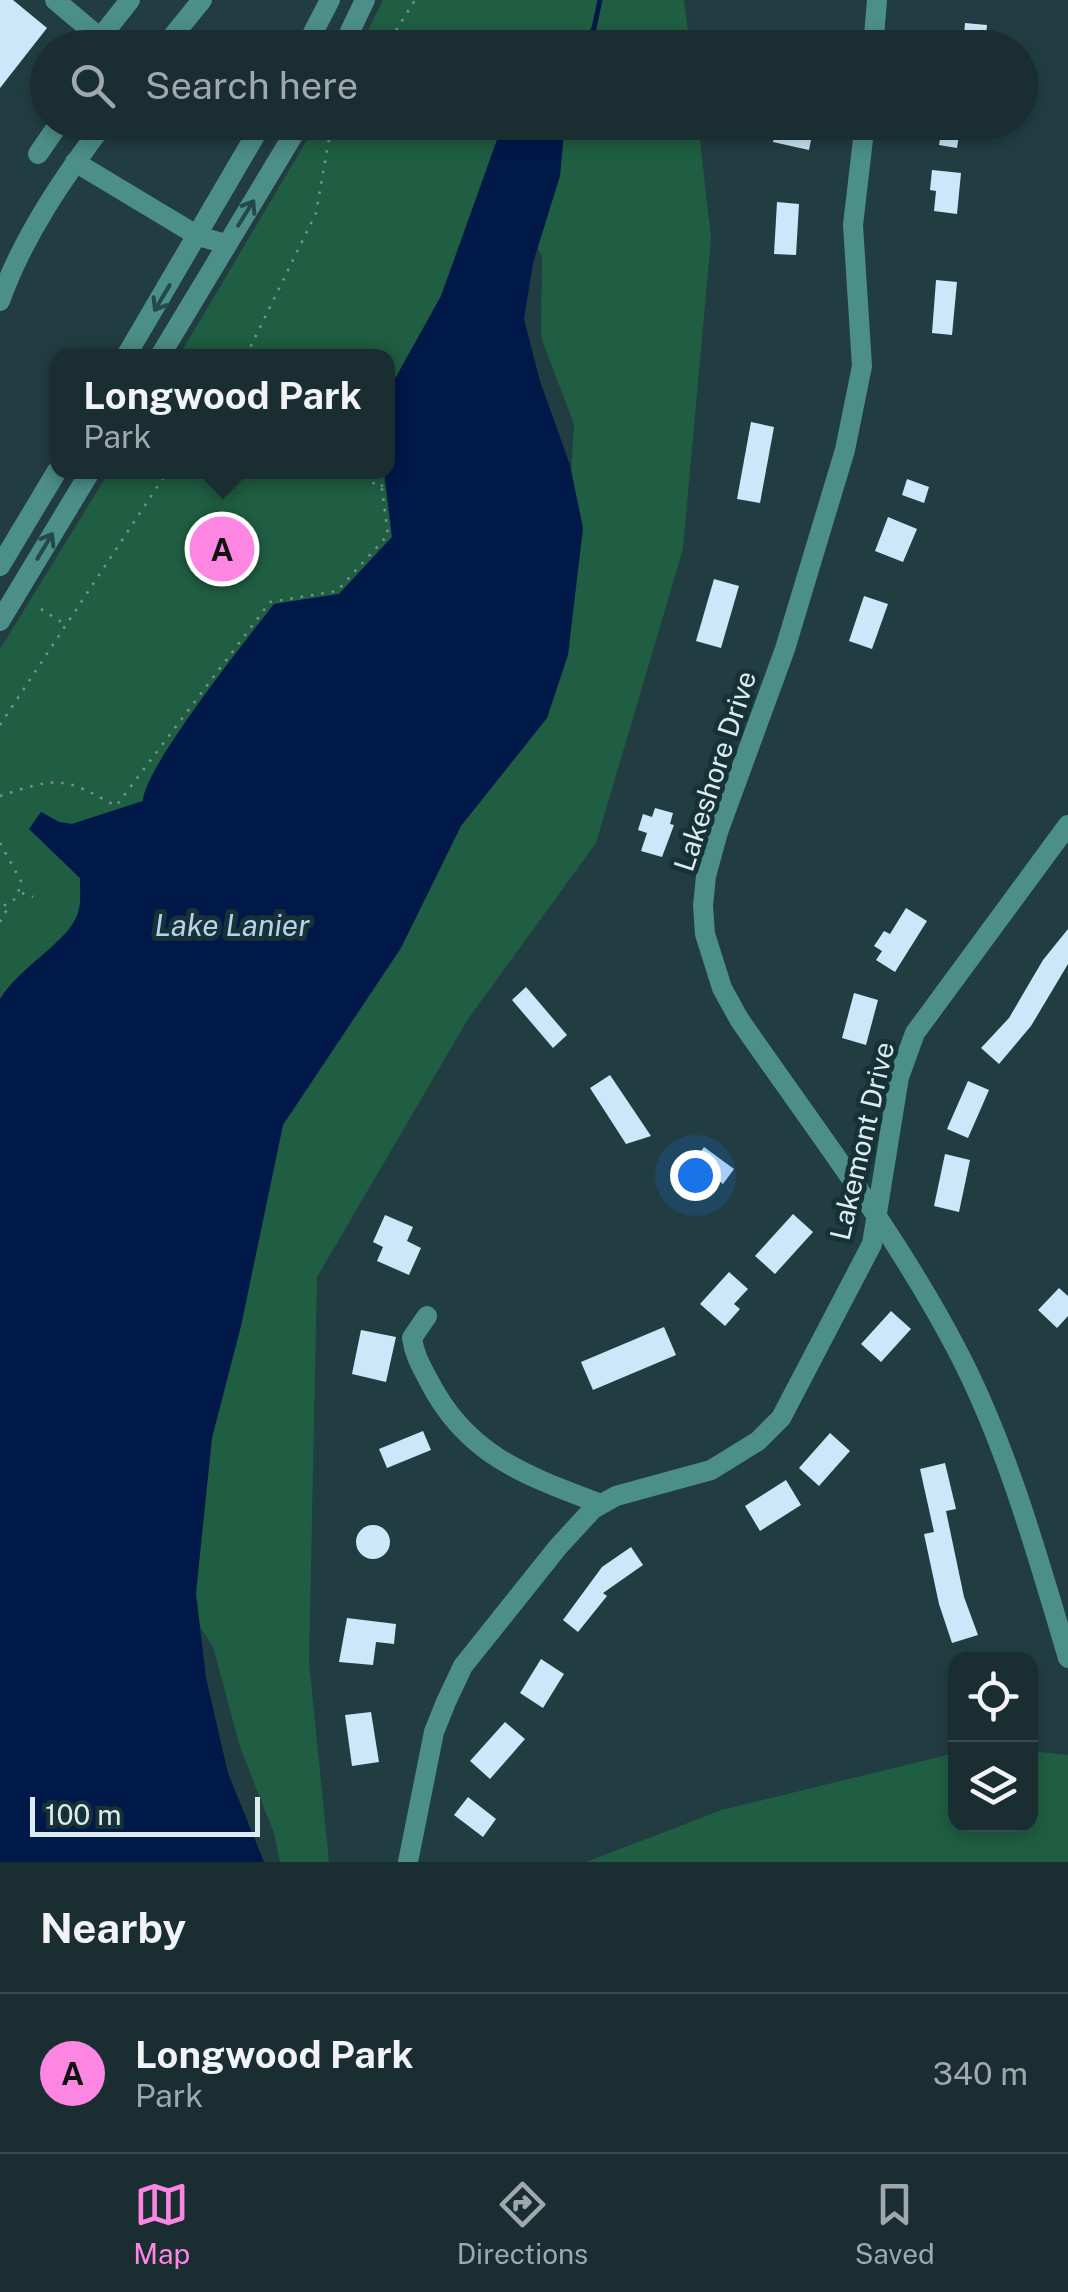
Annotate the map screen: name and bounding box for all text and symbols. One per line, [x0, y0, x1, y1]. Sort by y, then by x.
search box [30, 30, 1038, 140]
icon: search [65, 58, 120, 113]
text: Search here [145, 63, 358, 108]
one-way arrow [236, 199, 256, 228]
one-way arrow [152, 283, 172, 312]
popup [50, 349, 395, 479]
text: Longwood Park [83, 373, 362, 418]
text: Park [83, 418, 151, 455]
pin: A [190, 512, 254, 586]
one-way arrow [35, 532, 55, 561]
street label: Lakeshore Drive [667, 667, 762, 875]
water label: Lake Lanier [154, 907, 310, 943]
street label: Lakemont Drive [823, 1039, 900, 1243]
your location [670, 1150, 721, 1201]
map controls [948, 1652, 1038, 1832]
button: locate [948, 1652, 1038, 1742]
button: layers [948, 1742, 1038, 1832]
scale bar [30, 1792, 260, 1836]
text: 100 m [45, 1798, 122, 1831]
text: Nearby [40, 1903, 186, 1952]
text: Longwood Park [135, 2032, 414, 2077]
text: A [61, 2055, 84, 2092]
text: 340 m [933, 2055, 1028, 2092]
text: Park [135, 2077, 203, 2114]
tab: Map [133, 2177, 190, 2270]
tab: Directions [457, 2177, 588, 2270]
tab: Saved [855, 2177, 935, 2270]

